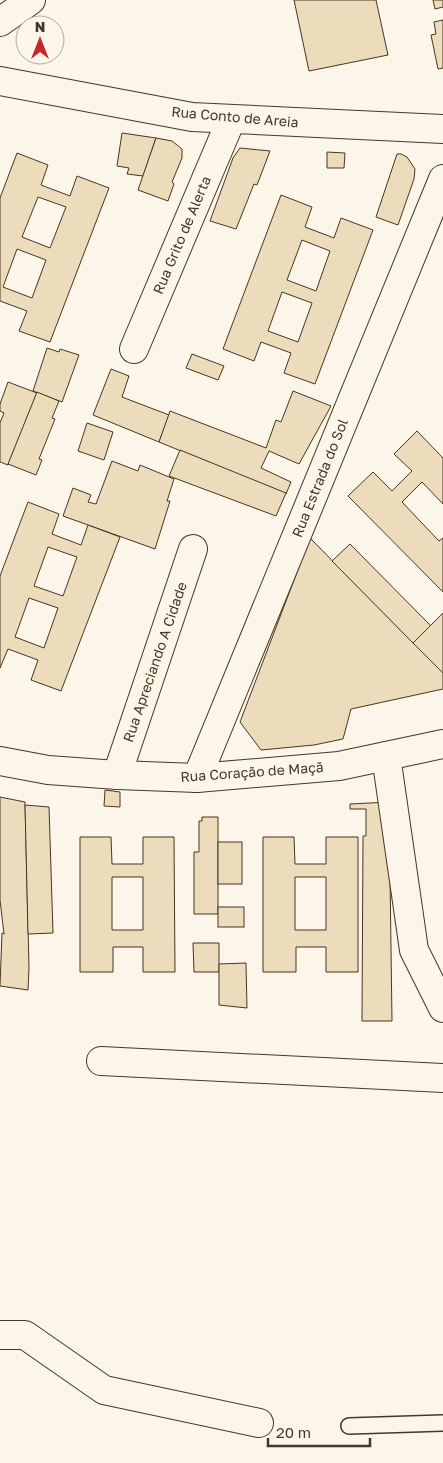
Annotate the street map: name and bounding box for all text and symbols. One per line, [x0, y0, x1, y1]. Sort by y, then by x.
north arrow [15, 15, 65, 65]
text: N [35, 18, 45, 35]
street label: Rua Conto de Areia [171, 102, 299, 131]
street label: Rua Grito de Alerta [149, 173, 214, 296]
street label: Rua Estrada do Sol [288, 416, 351, 540]
street label: Rua Apreciando A Cidade [119, 579, 190, 744]
street label: Rua Coração de Maçã [180, 758, 324, 785]
scale bar [268, 1416, 370, 1448]
text: 20 m [276, 1423, 311, 1441]

